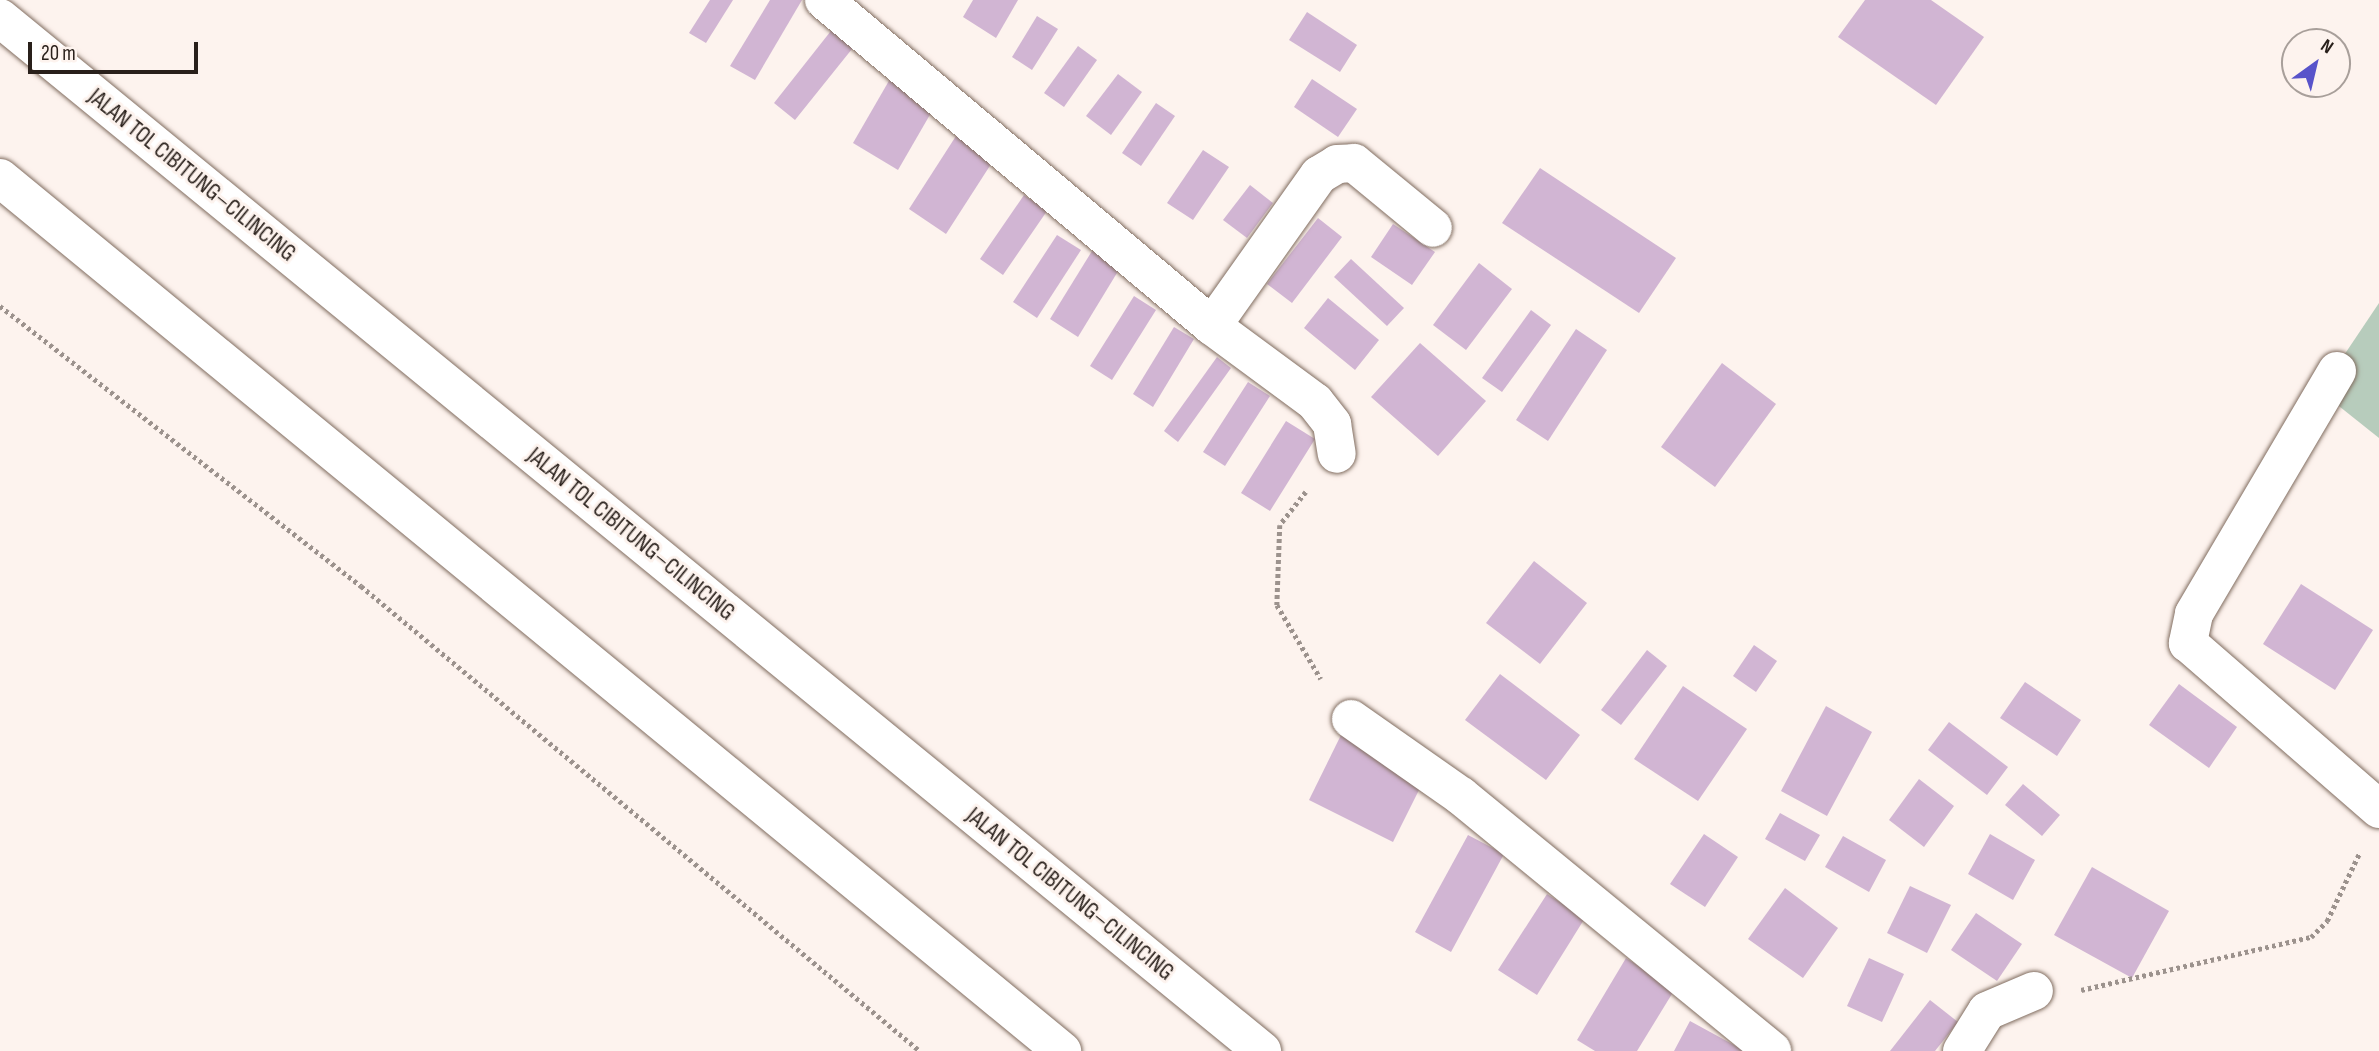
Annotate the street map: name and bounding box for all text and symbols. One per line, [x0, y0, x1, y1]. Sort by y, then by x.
scale bar [32, 28, 201, 72]
north arrow [2281, 28, 2351, 98]
text: N [2316, 34, 2338, 59]
text: 20 m [41, 41, 76, 66]
street label: JALAN TOL CIBITUNG–CILINCING [82, 82, 302, 268]
street label: JALAN TOL CIBITUNG–CILINCING [521, 441, 741, 627]
street label: JALAN TOL CIBITUNG–CILINCING [960, 801, 1180, 987]

